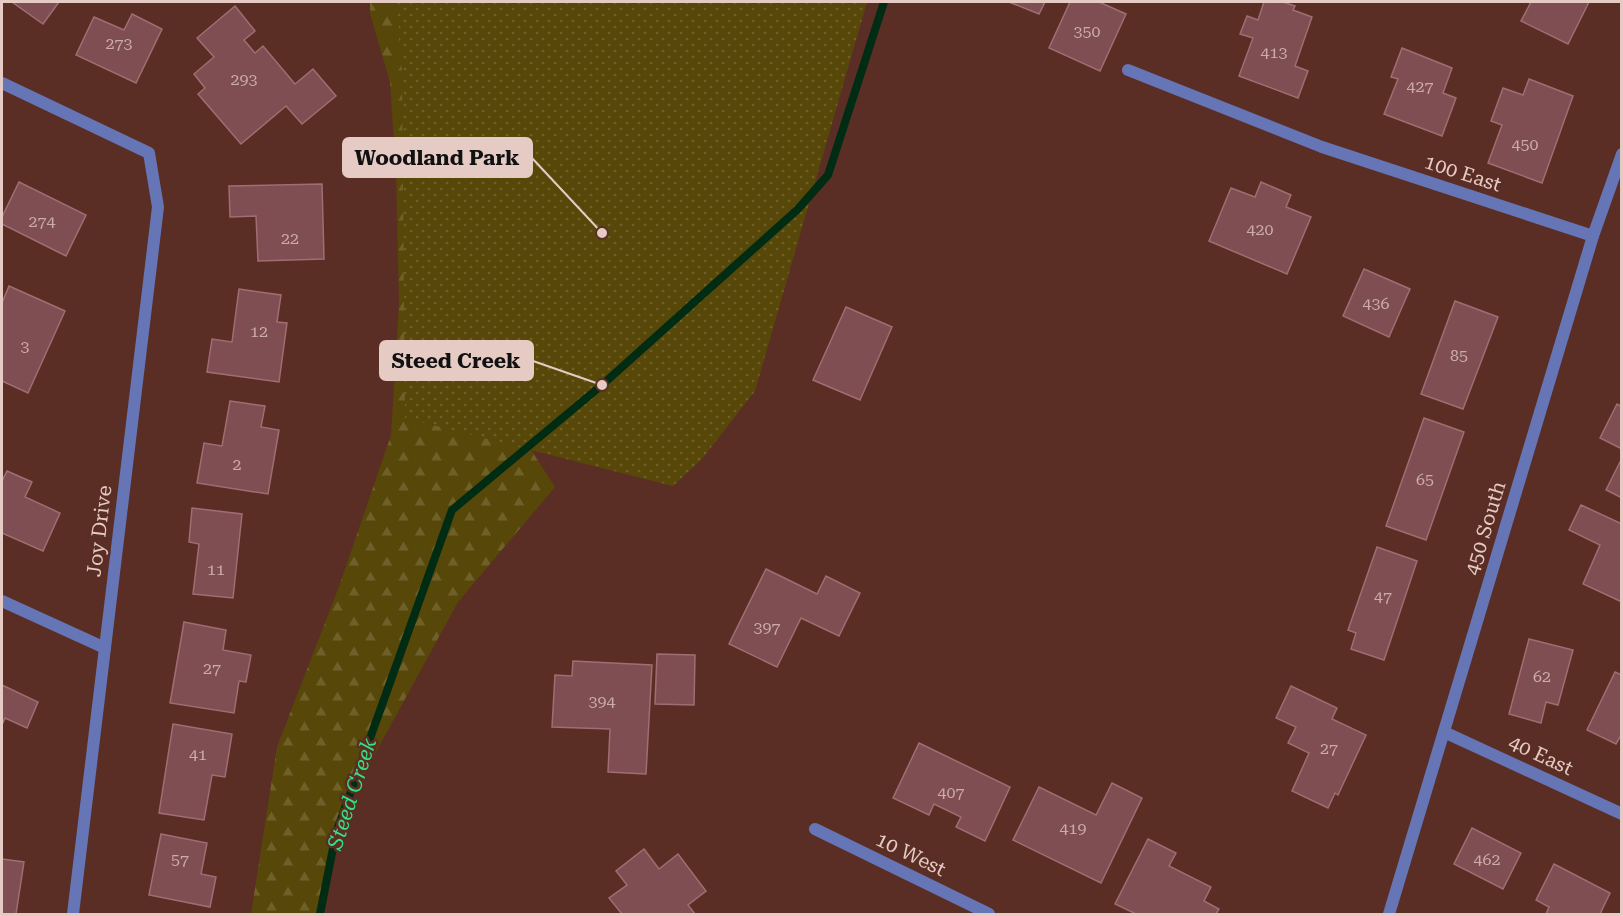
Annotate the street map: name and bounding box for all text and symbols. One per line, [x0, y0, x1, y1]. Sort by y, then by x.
house number: 350 [1074, 22, 1100, 41]
house number: 273 [106, 34, 132, 53]
house number: 413 [1261, 43, 1287, 62]
house number: 293 [231, 70, 257, 89]
house number: 427 [1407, 77, 1433, 96]
house number: 450 [1512, 135, 1538, 154]
callout: Woodland Park [343, 138, 532, 177]
text: Woodland Park [355, 146, 520, 170]
street label: 100 East [1422, 149, 1505, 197]
house number: 274 [29, 212, 55, 231]
house number: 420 [1247, 220, 1273, 239]
house number: 22 [281, 229, 299, 248]
house number: 436 [1363, 294, 1389, 313]
house number: 12 [250, 322, 268, 341]
house number: 3 [21, 337, 30, 356]
callout: Steed Creek [380, 341, 533, 380]
house number: 85 [1450, 346, 1468, 365]
text: Steed Creek [391, 349, 521, 373]
house number: 2 [233, 455, 242, 474]
house number: 65 [1416, 470, 1434, 489]
street label: 450 South [1459, 478, 1511, 578]
street label: Joy Drive [81, 484, 117, 578]
house number: 11 [207, 560, 225, 579]
house number: 47 [1374, 587, 1392, 606]
house number: 397 [754, 618, 780, 637]
house number: 27 [203, 659, 221, 678]
house number: 62 [1533, 667, 1551, 686]
house number: 394 [589, 692, 615, 711]
street label: 40 East [1505, 730, 1577, 781]
water label: Steed Creek [322, 735, 381, 854]
house number: 27 [1320, 739, 1338, 758]
house number: 41 [189, 745, 207, 764]
house number: 407 [938, 783, 964, 802]
house number: 419 [1060, 819, 1086, 838]
street label: 10 West [872, 827, 950, 881]
house number: 57 [171, 850, 189, 869]
house number: 462 [1474, 850, 1500, 869]

